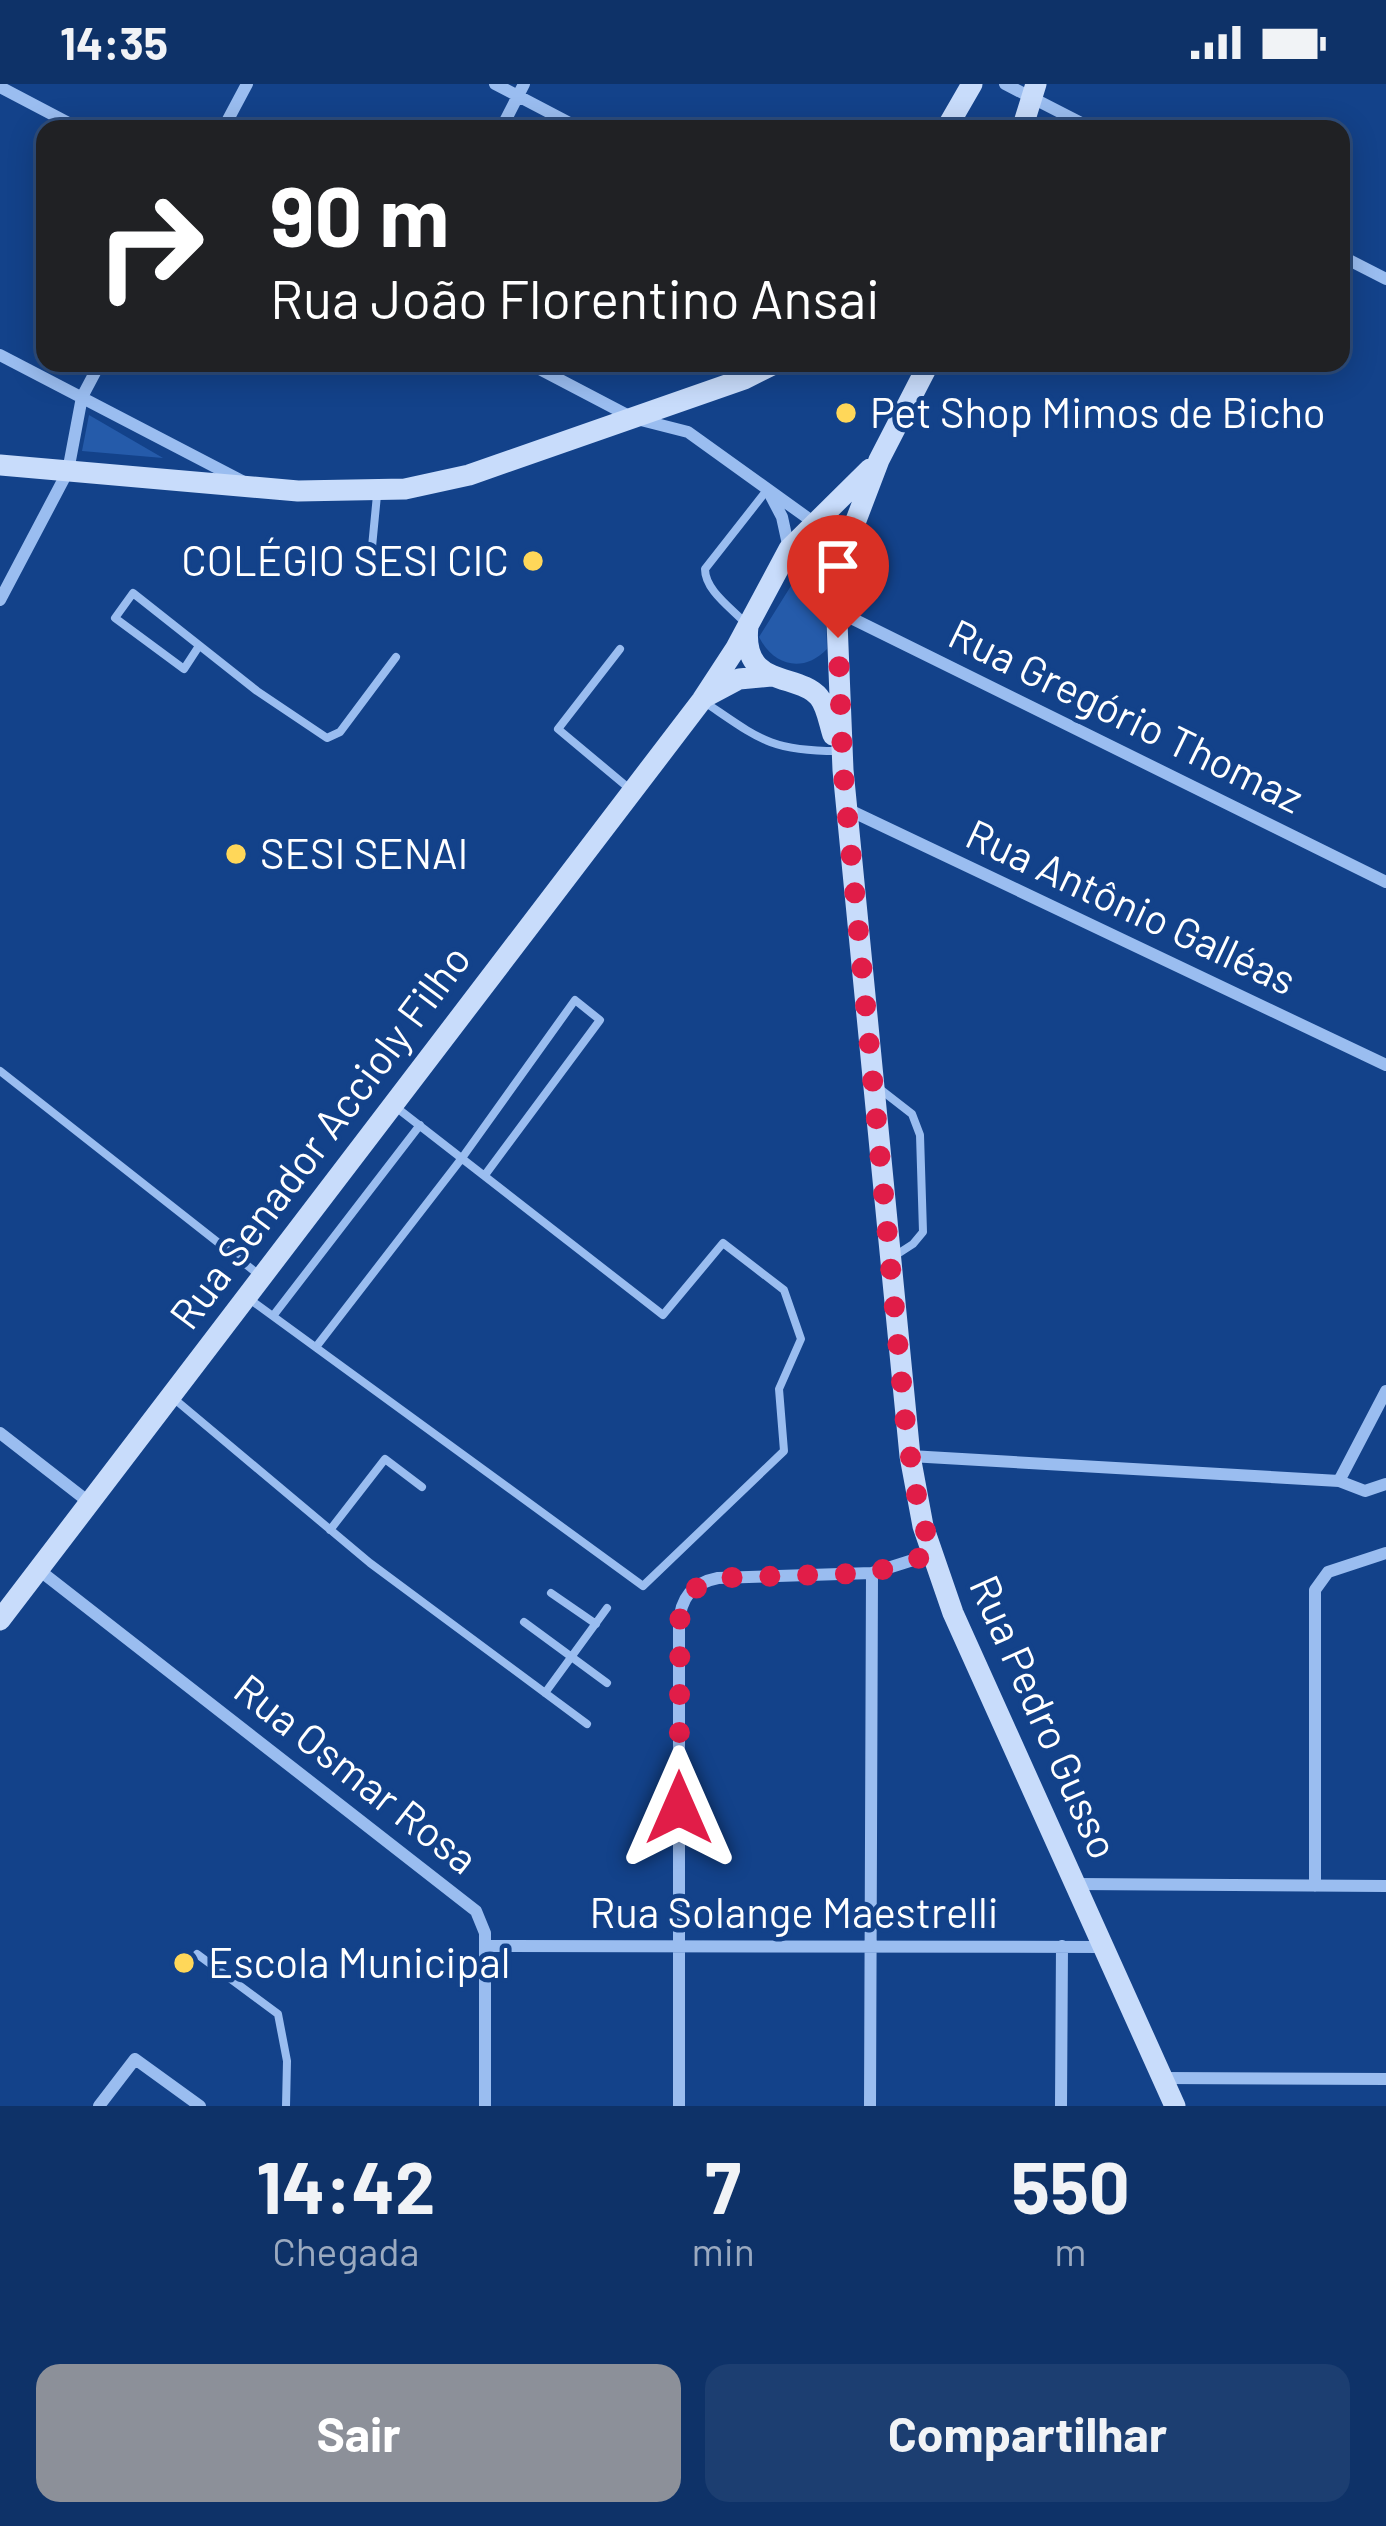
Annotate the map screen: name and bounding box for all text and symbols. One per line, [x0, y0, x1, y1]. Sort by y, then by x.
text: 14:35 [60, 15, 168, 69]
text: 90 m [270, 163, 449, 264]
icon: right [72, 168, 228, 324]
text: Rua João Florentino Ansai [270, 265, 880, 330]
place label: Pet Shop Mimos de Bicho [870, 386, 1326, 437]
marker: Pet Shop Mimos de Bicho [833, 400, 859, 426]
pin [787, 515, 889, 638]
icon: arrive [805, 533, 871, 599]
place label: COLÉGIO SESI CIC [181, 534, 509, 584]
marker: COLÉGIO SESI CIC [520, 548, 546, 574]
street label: Rua Gregório Thomaz [941, 607, 1312, 823]
street label: Rua Antônio Galléas [959, 807, 1305, 1004]
place label: SESI SENAI [260, 827, 468, 877]
marker: SESI SENAI [223, 841, 249, 867]
street label: Rua Senador Accioly Filho [158, 934, 480, 1338]
street label: Rua Pedro Gusso [961, 1567, 1131, 1866]
street label: Rua Osmar Rosa [226, 1662, 489, 1883]
position arrow [616, 1745, 742, 1871]
street label: Rua Solange Maestrelli [590, 1886, 998, 1937]
place label: Escola Municipal [208, 1936, 510, 1987]
marker: Escola Municipal [171, 1950, 197, 1976]
text: 14:42 [256, 2142, 435, 2228]
text: 7 [705, 2142, 741, 2228]
text: 550 [1011, 2142, 1130, 2228]
text: Chegada [272, 2227, 419, 2274]
text: min [692, 2227, 755, 2274]
text: m [1054, 2227, 1087, 2274]
button: Sair [36, 2364, 681, 2502]
button: Compartilhar [705, 2364, 1350, 2502]

